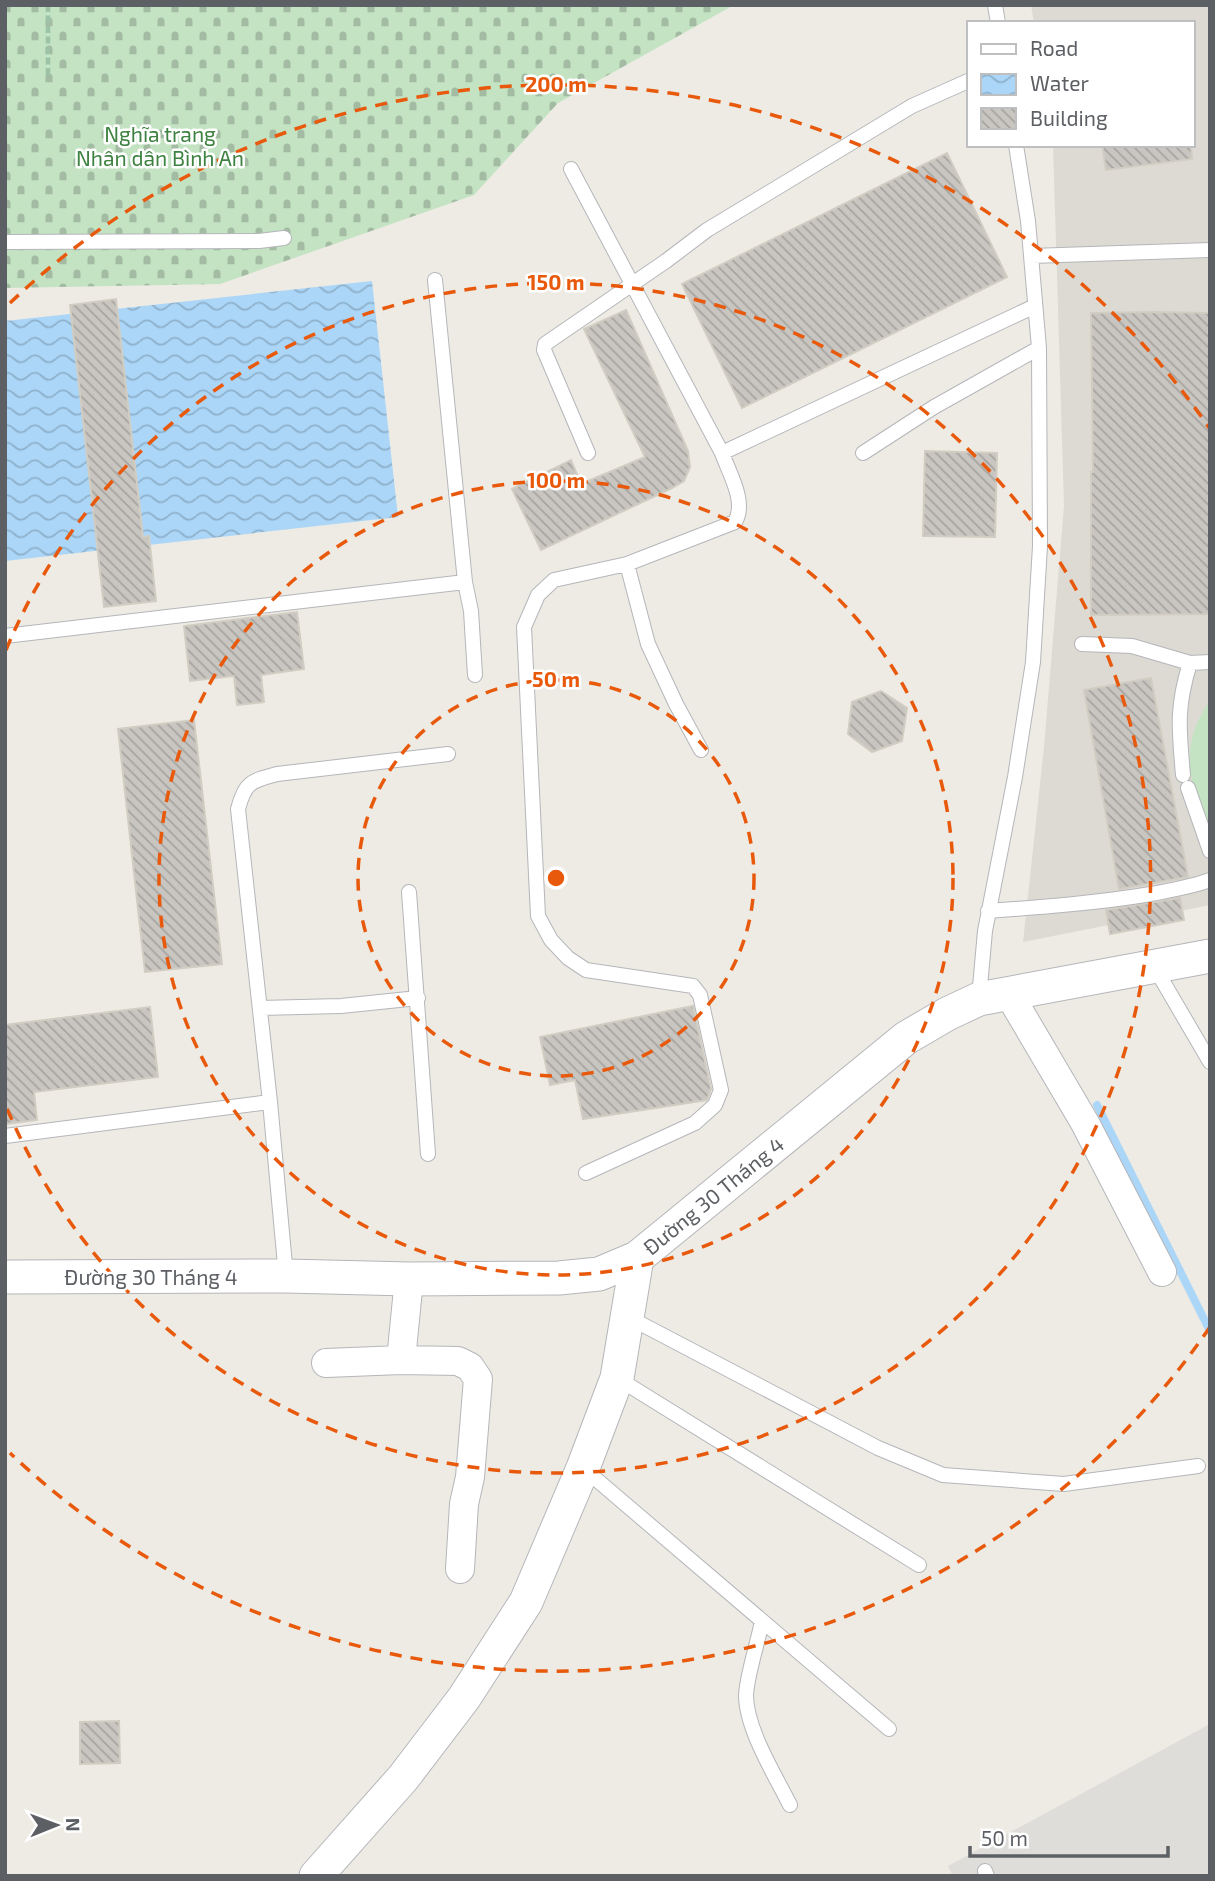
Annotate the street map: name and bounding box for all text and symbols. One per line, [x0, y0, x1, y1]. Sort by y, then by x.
legend [967, 21, 1194, 147]
text: Road [1030, 35, 1078, 60]
text: Water [1030, 70, 1089, 95]
text: 200 m [525, 71, 587, 96]
text: Building [1030, 105, 1108, 130]
park label: Nghĩa trang Nhân dân Bình An [76, 121, 244, 170]
text: 150 m [528, 269, 584, 294]
text: 100 m [527, 467, 585, 492]
text: 50 m [532, 666, 580, 691]
centre of rings [544, 866, 568, 890]
street label: Đường 30 Tháng 4 [638, 1131, 788, 1259]
street label: Đường 30 Tháng 4 [64, 1264, 238, 1289]
north arrow [21, 1790, 91, 1860]
scale bar [970, 1814, 1168, 1858]
text: N [62, 1818, 85, 1832]
text: 50 m [981, 1825, 1028, 1850]

